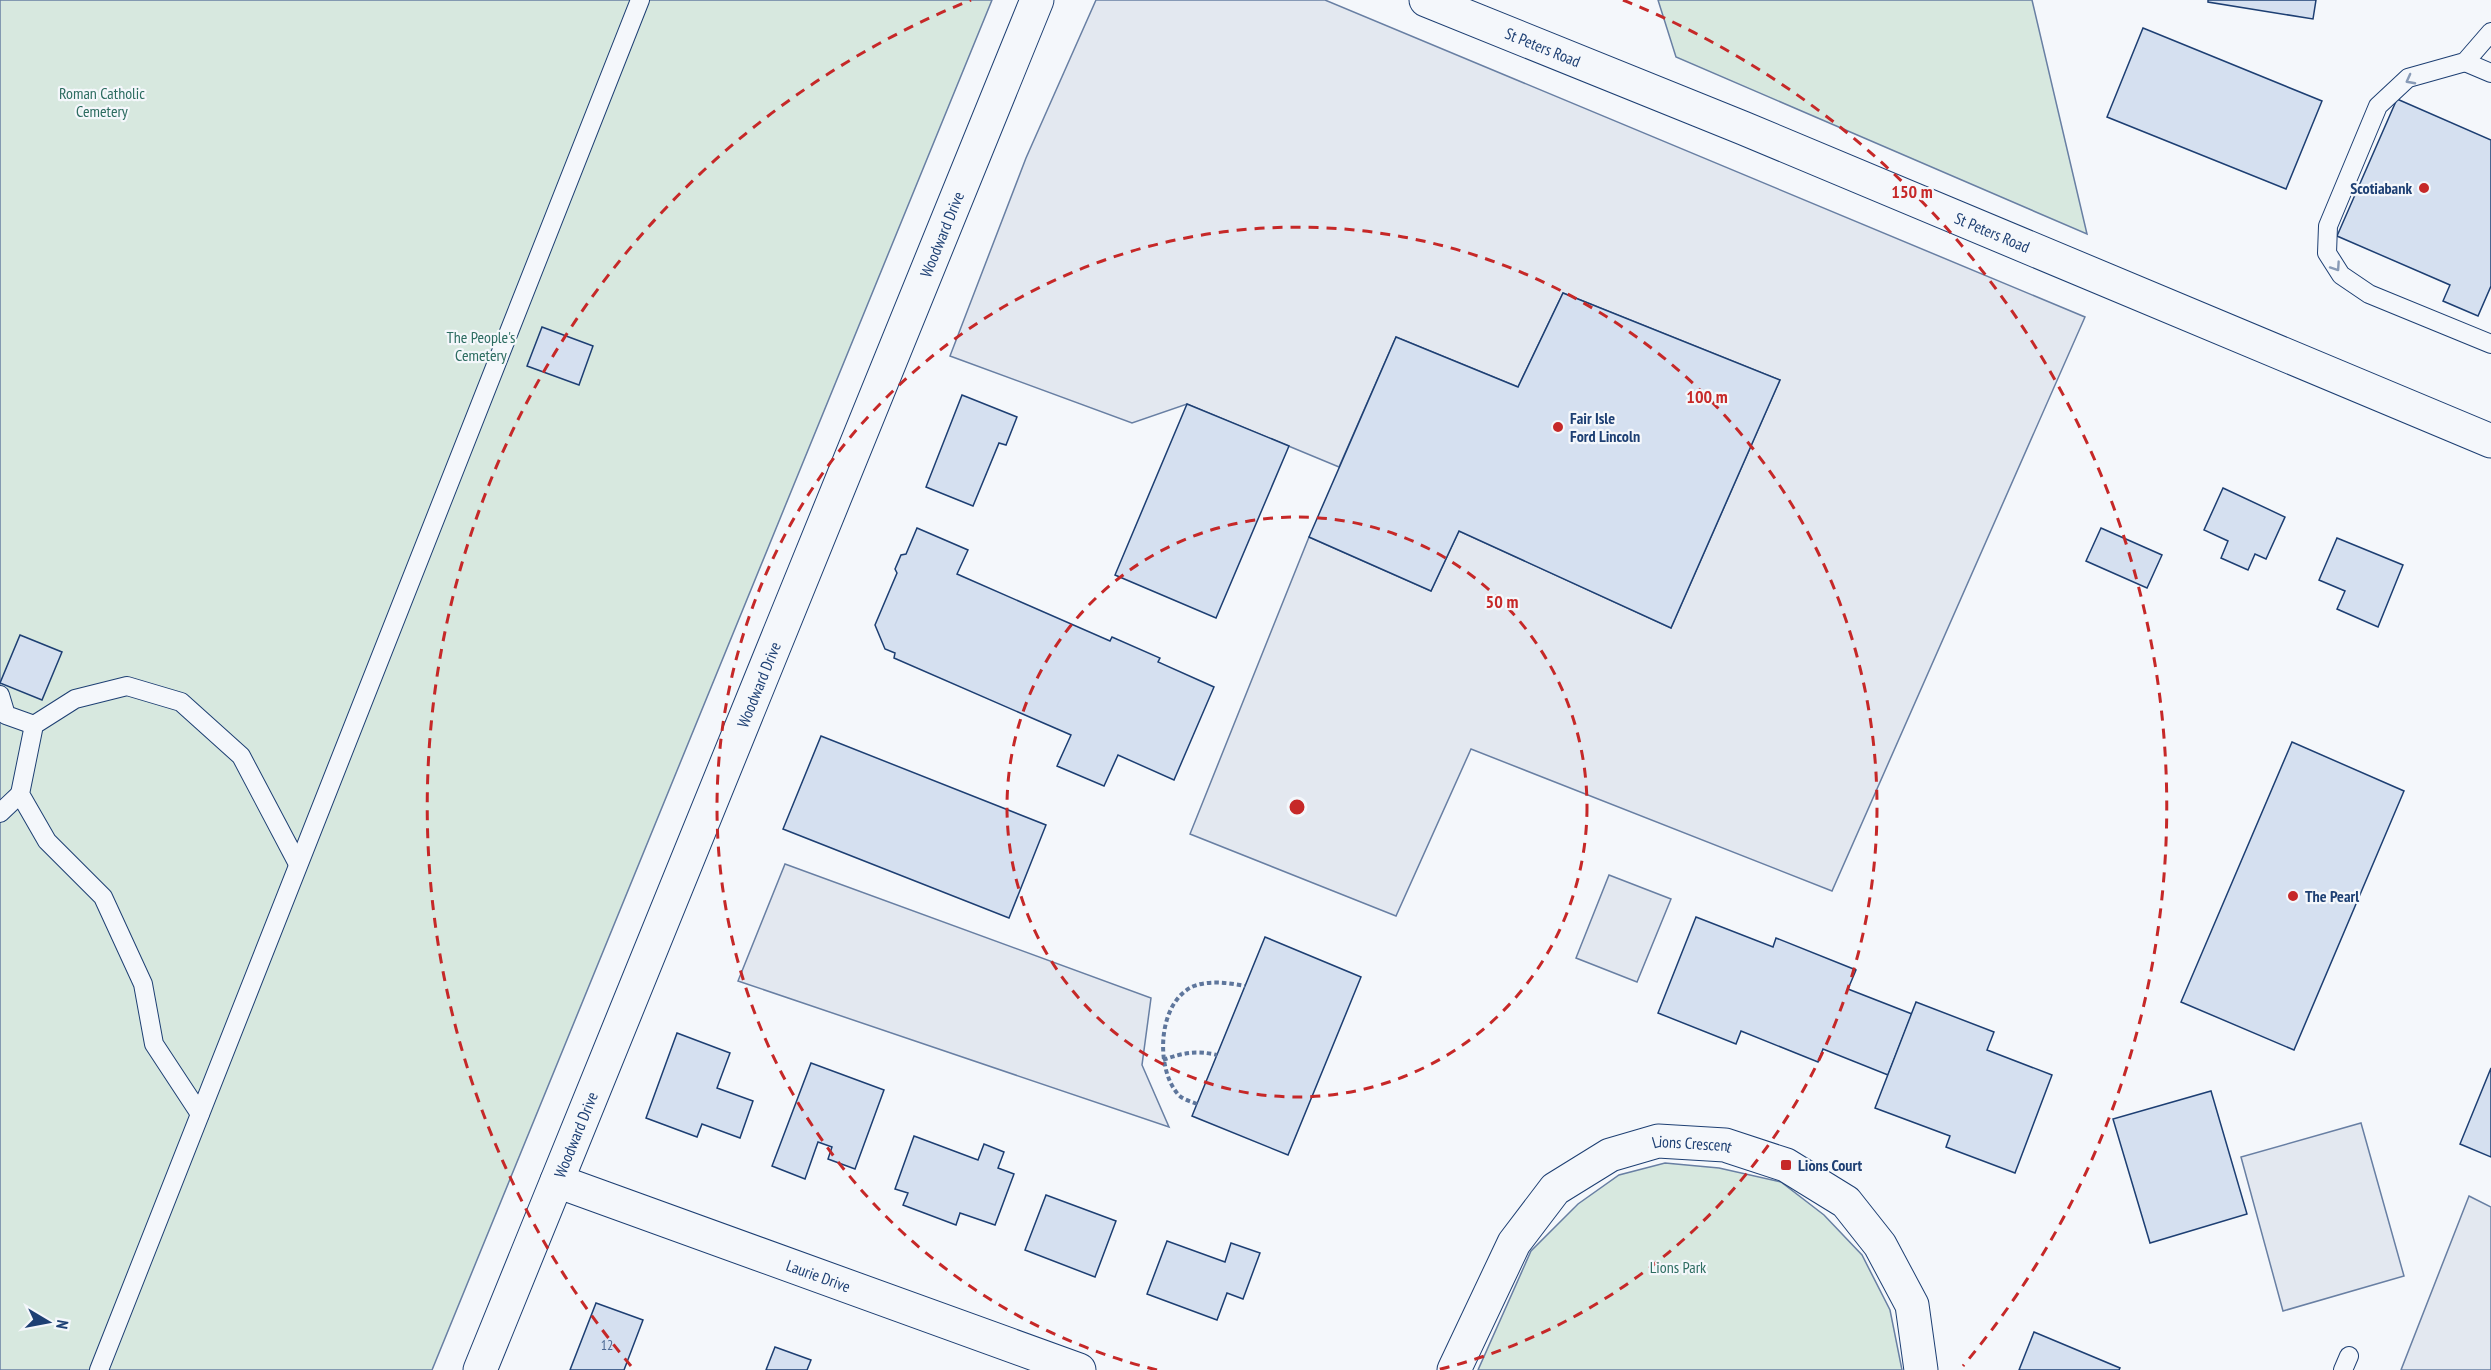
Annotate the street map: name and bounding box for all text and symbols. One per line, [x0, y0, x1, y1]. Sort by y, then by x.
street label: St Peters Road [1502, 23, 1583, 71]
one-way arrow [2406, 73, 2416, 84]
park label: Roman Catholic Cemetery [59, 83, 145, 121]
place label: Scotiabank [2350, 178, 2412, 198]
text: 150 m [1891, 180, 1933, 203]
marker: Scotiabank [2417, 181, 2431, 195]
street label: Woodward Drive [915, 189, 968, 280]
street label: St Peters Road [1952, 208, 2033, 257]
one-way arrow [2329, 260, 2340, 271]
park label: The People's Cemetery [447, 327, 515, 365]
text: 100 m [1686, 385, 1728, 408]
place label: Fair Isle Ford Lincoln [1570, 408, 1640, 446]
marker: Fair Isle Ford Lincoln [1551, 420, 1565, 434]
text: 50 m [1486, 590, 1518, 613]
street label: Woodward Drive [732, 639, 785, 730]
centre of rings [1287, 797, 1307, 817]
place label: The Pearl [2305, 886, 2359, 906]
marker: The Pearl [2286, 889, 2300, 903]
street label: Woodward Drive [549, 1089, 602, 1180]
street label: Lions Crescent [1650, 1131, 1735, 1157]
place label: Lions Court [1798, 1155, 1863, 1175]
marker: Lions Court [1779, 1158, 1793, 1172]
street label: Laurie Drive [784, 1255, 853, 1296]
park label: Lions Park [1650, 1257, 1707, 1277]
north arrow [18, 1292, 78, 1352]
text: N [52, 1319, 73, 1331]
house number: 12 [601, 1336, 613, 1354]

